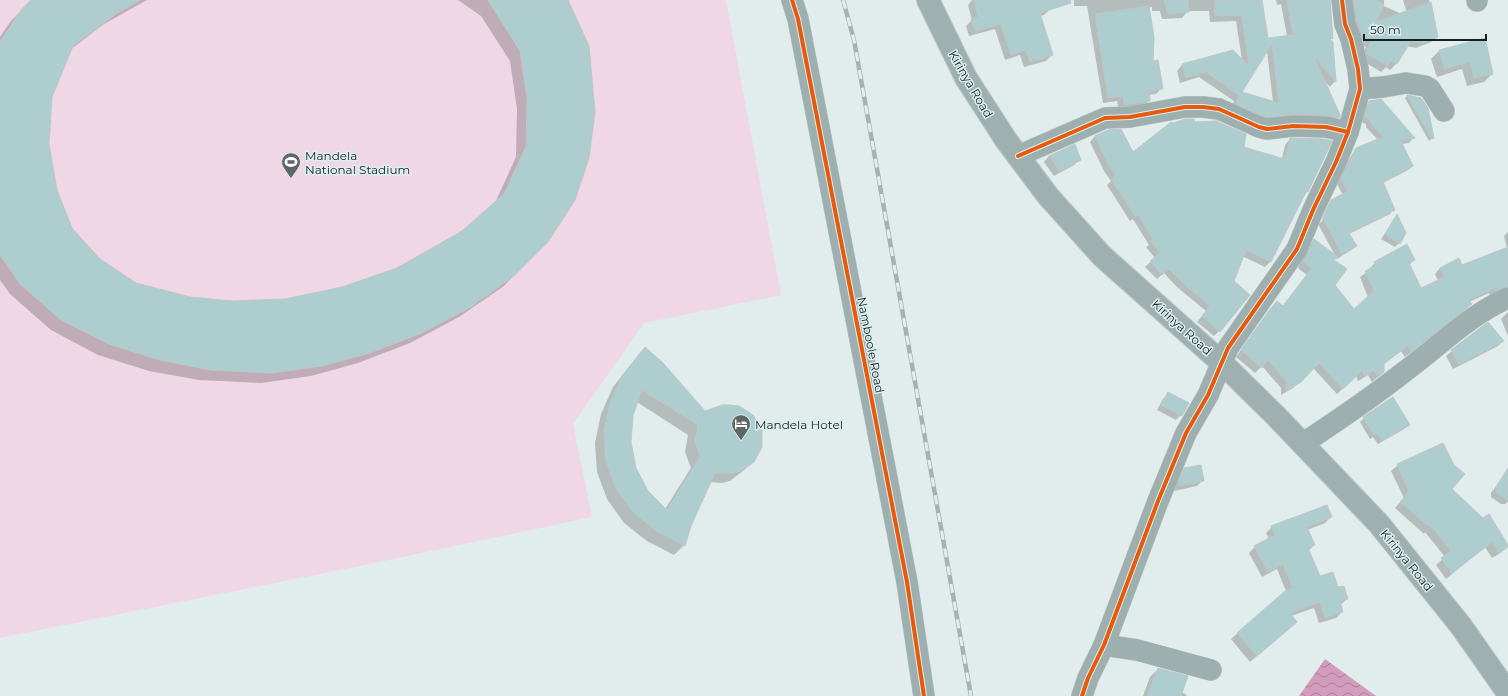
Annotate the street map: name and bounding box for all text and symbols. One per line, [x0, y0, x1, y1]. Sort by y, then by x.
scale bar [1364, 16, 1486, 42]
text: 50 m [1370, 22, 1401, 37]
street label: Kirinya Road [946, 48, 996, 120]
place label: Mandela National Stadium [305, 148, 410, 177]
sports icon: Mandela National Stadium [280, 151, 302, 179]
street label: Namboole Road [854, 296, 888, 394]
street label: Kirinya Road [1149, 296, 1215, 358]
hotel icon: Mandela Hotel [730, 413, 752, 441]
place label: Mandela Hotel [755, 417, 843, 432]
street label: Kirinya Road [1377, 526, 1437, 594]

